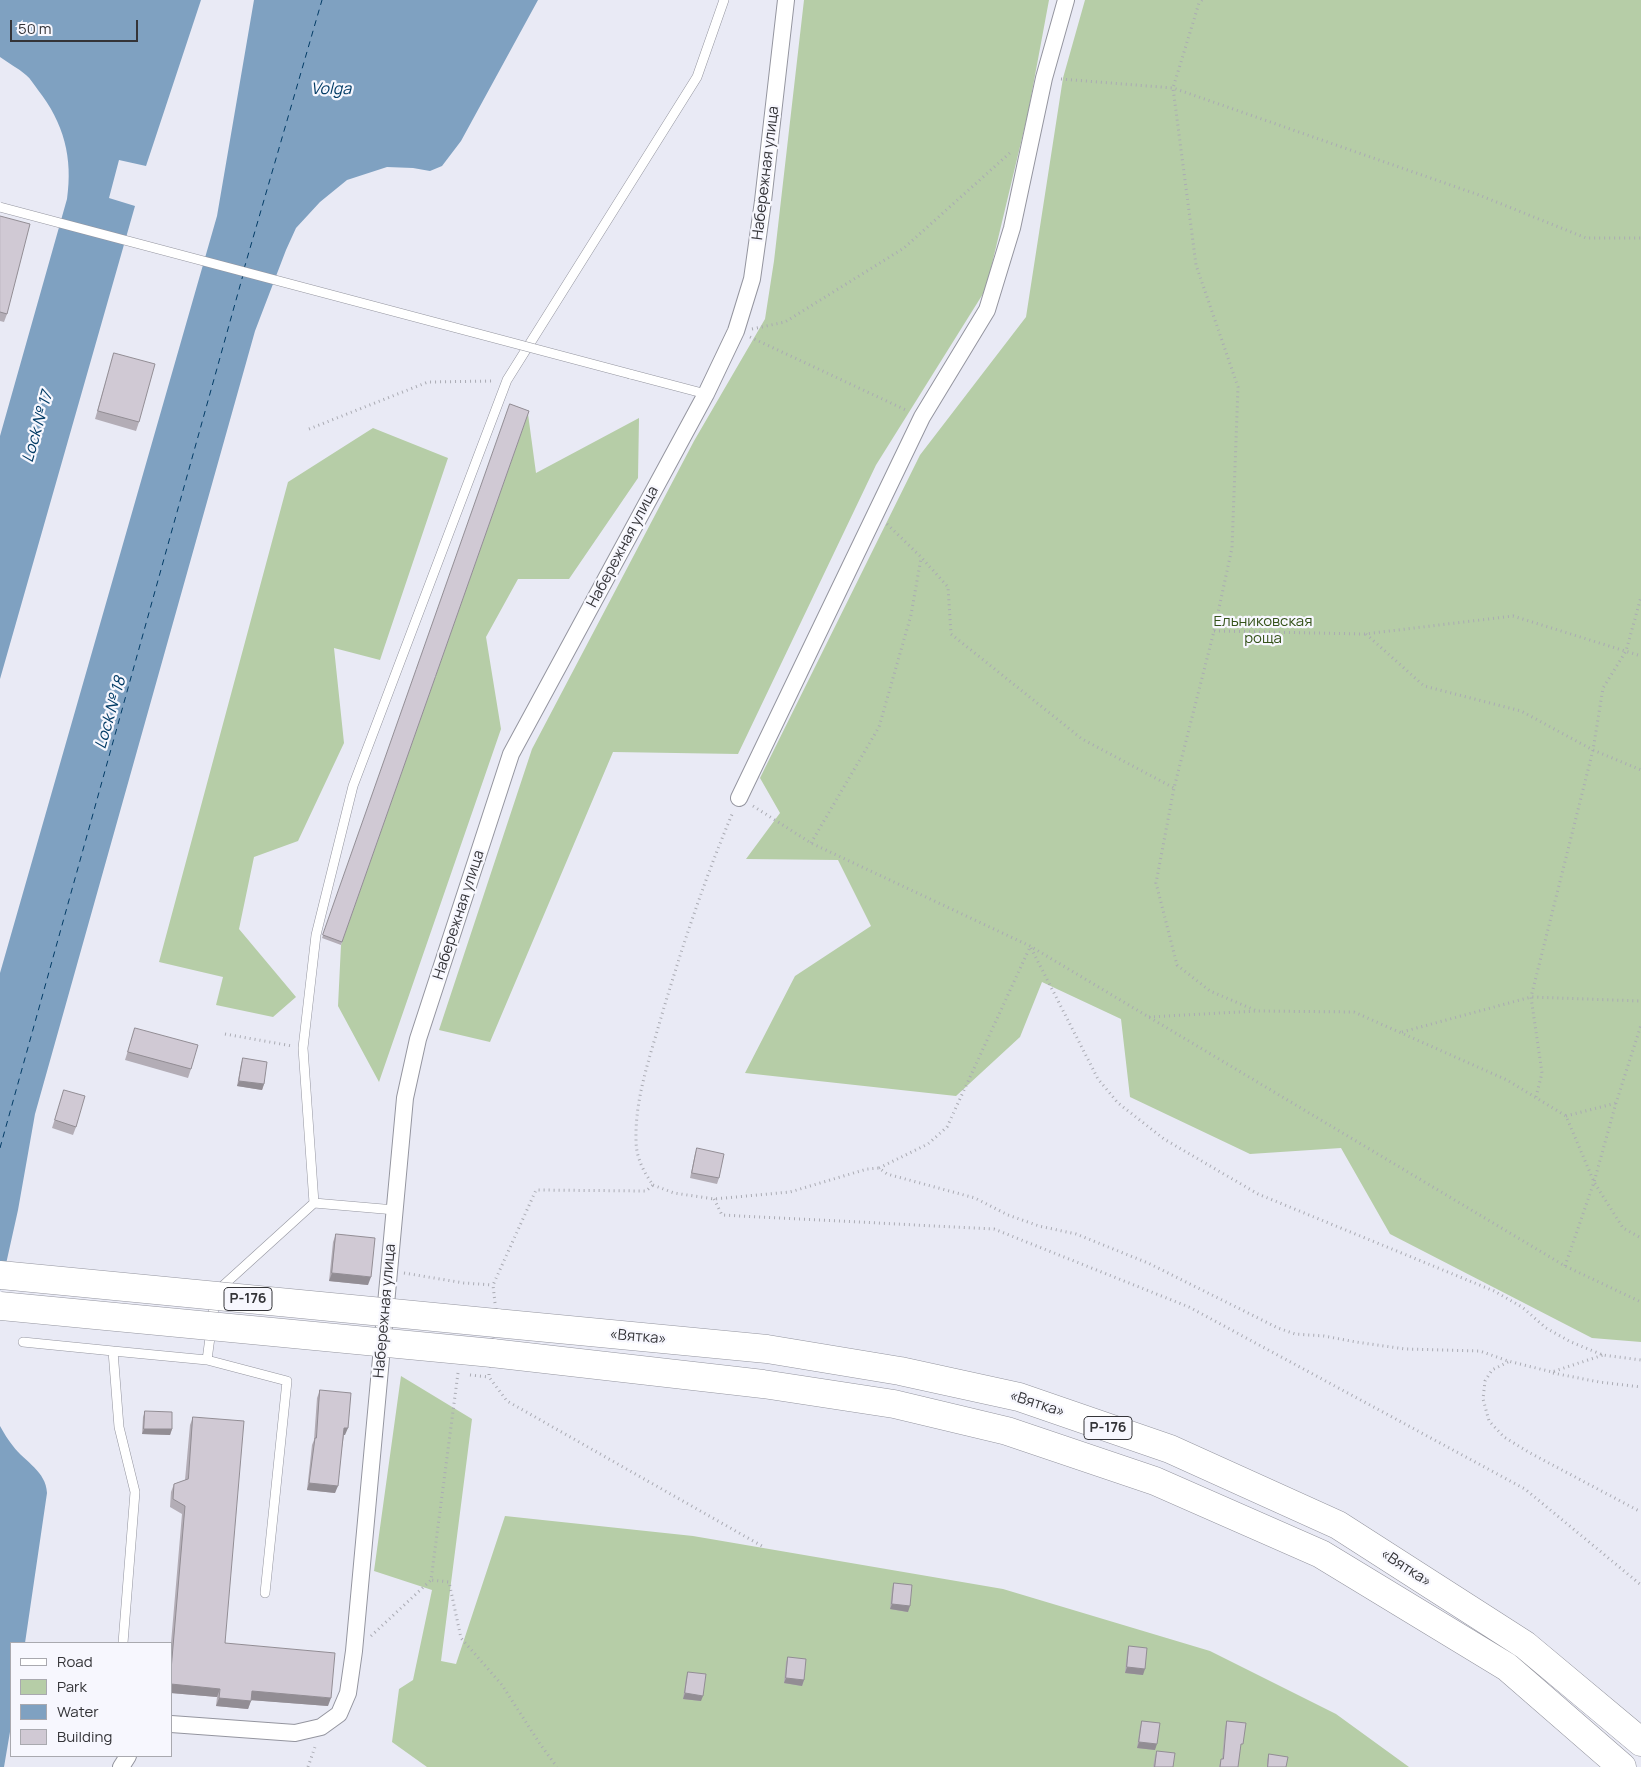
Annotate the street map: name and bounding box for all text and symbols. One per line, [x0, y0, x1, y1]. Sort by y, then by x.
scale bar [12, 10, 140, 42]
text: 50 m [18, 18, 52, 39]
water label: Volga [311, 80, 351, 100]
street label: Набережная улица [749, 105, 783, 241]
water label: Lock № 17 [19, 389, 57, 465]
street label: Набережная улица [583, 483, 663, 611]
park label: Ельниковская роща [1214, 613, 1312, 648]
water label: Lock № 18 [92, 675, 130, 751]
street label: Набережная улица [430, 848, 488, 982]
street label: Набережная улица [370, 1243, 400, 1379]
road number: Р-176 [224, 1288, 272, 1310]
street label: «Вятка» [609, 1326, 667, 1348]
street label: «Вятка» [1007, 1387, 1067, 1421]
road number: Р-176 [1084, 1416, 1132, 1440]
street label: «Вятка» [1377, 1545, 1435, 1591]
legend [10, 1642, 172, 1757]
text: Road [57, 1651, 93, 1672]
text: Park [57, 1676, 87, 1697]
text: Water [57, 1701, 99, 1722]
text: Building [57, 1726, 112, 1747]

